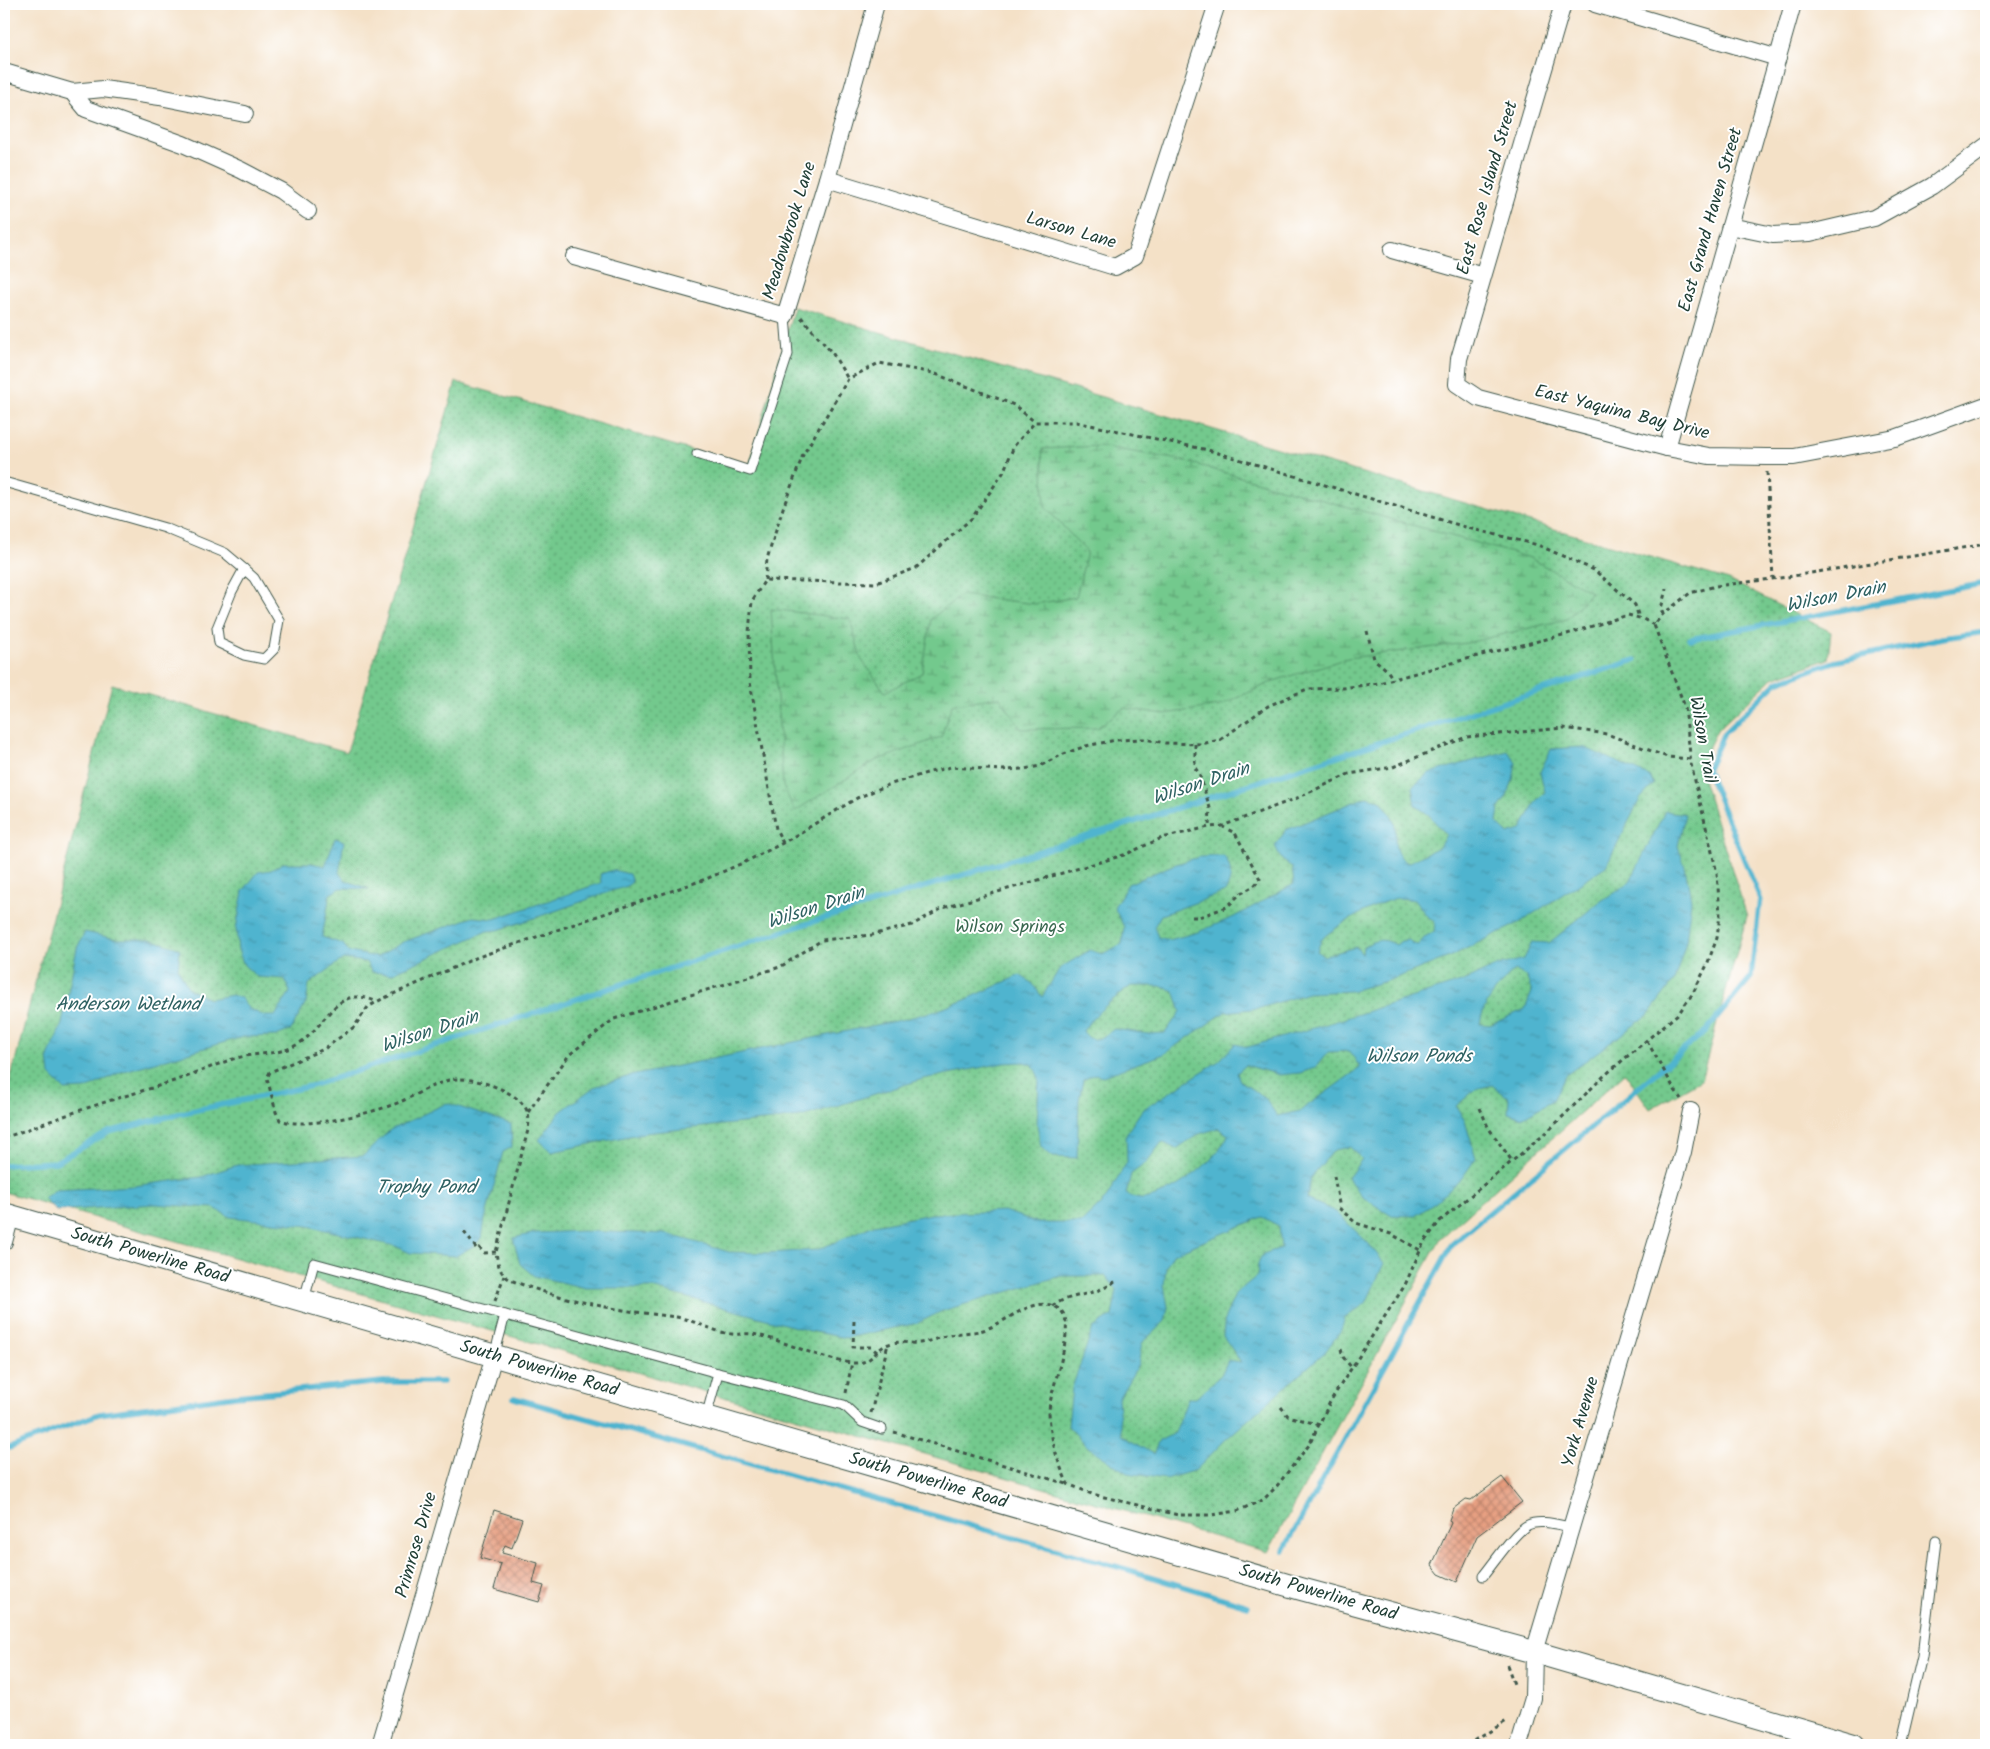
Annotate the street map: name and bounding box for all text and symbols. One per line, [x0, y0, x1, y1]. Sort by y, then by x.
street label: East Rose Island Street [1449, 96, 1527, 279]
street label: East Grand Haven Street [1671, 123, 1751, 316]
street label: Meadowbrook Lane [755, 158, 825, 304]
street label: Larson Lane [1022, 204, 1120, 258]
street label: East Yaquina Bay Drive [1531, 377, 1713, 449]
water label: Wilson Drain [1784, 572, 1890, 621]
street label: Wilson Trail [1680, 694, 1724, 786]
water label: Wilson Drain [1149, 754, 1255, 814]
water label: Wilson Drain [764, 878, 870, 938]
park label: Wilson Springs [955, 913, 1065, 942]
water label: Anderson Wetland [56, 990, 205, 1020]
water label: Wilson Drain [378, 1002, 484, 1062]
water label: Wilson Ponds [1366, 1042, 1473, 1072]
water label: Trophy Pond [376, 1173, 480, 1203]
street label: South Powerline Road [67, 1219, 234, 1293]
street label: South Powerline Road [456, 1332, 623, 1406]
street label: York Avenue [1554, 1373, 1608, 1471]
street label: South Powerline Road [845, 1444, 1012, 1518]
street label: Primrose Drive [388, 1489, 446, 1601]
street label: South Powerline Road [1235, 1556, 1402, 1630]

